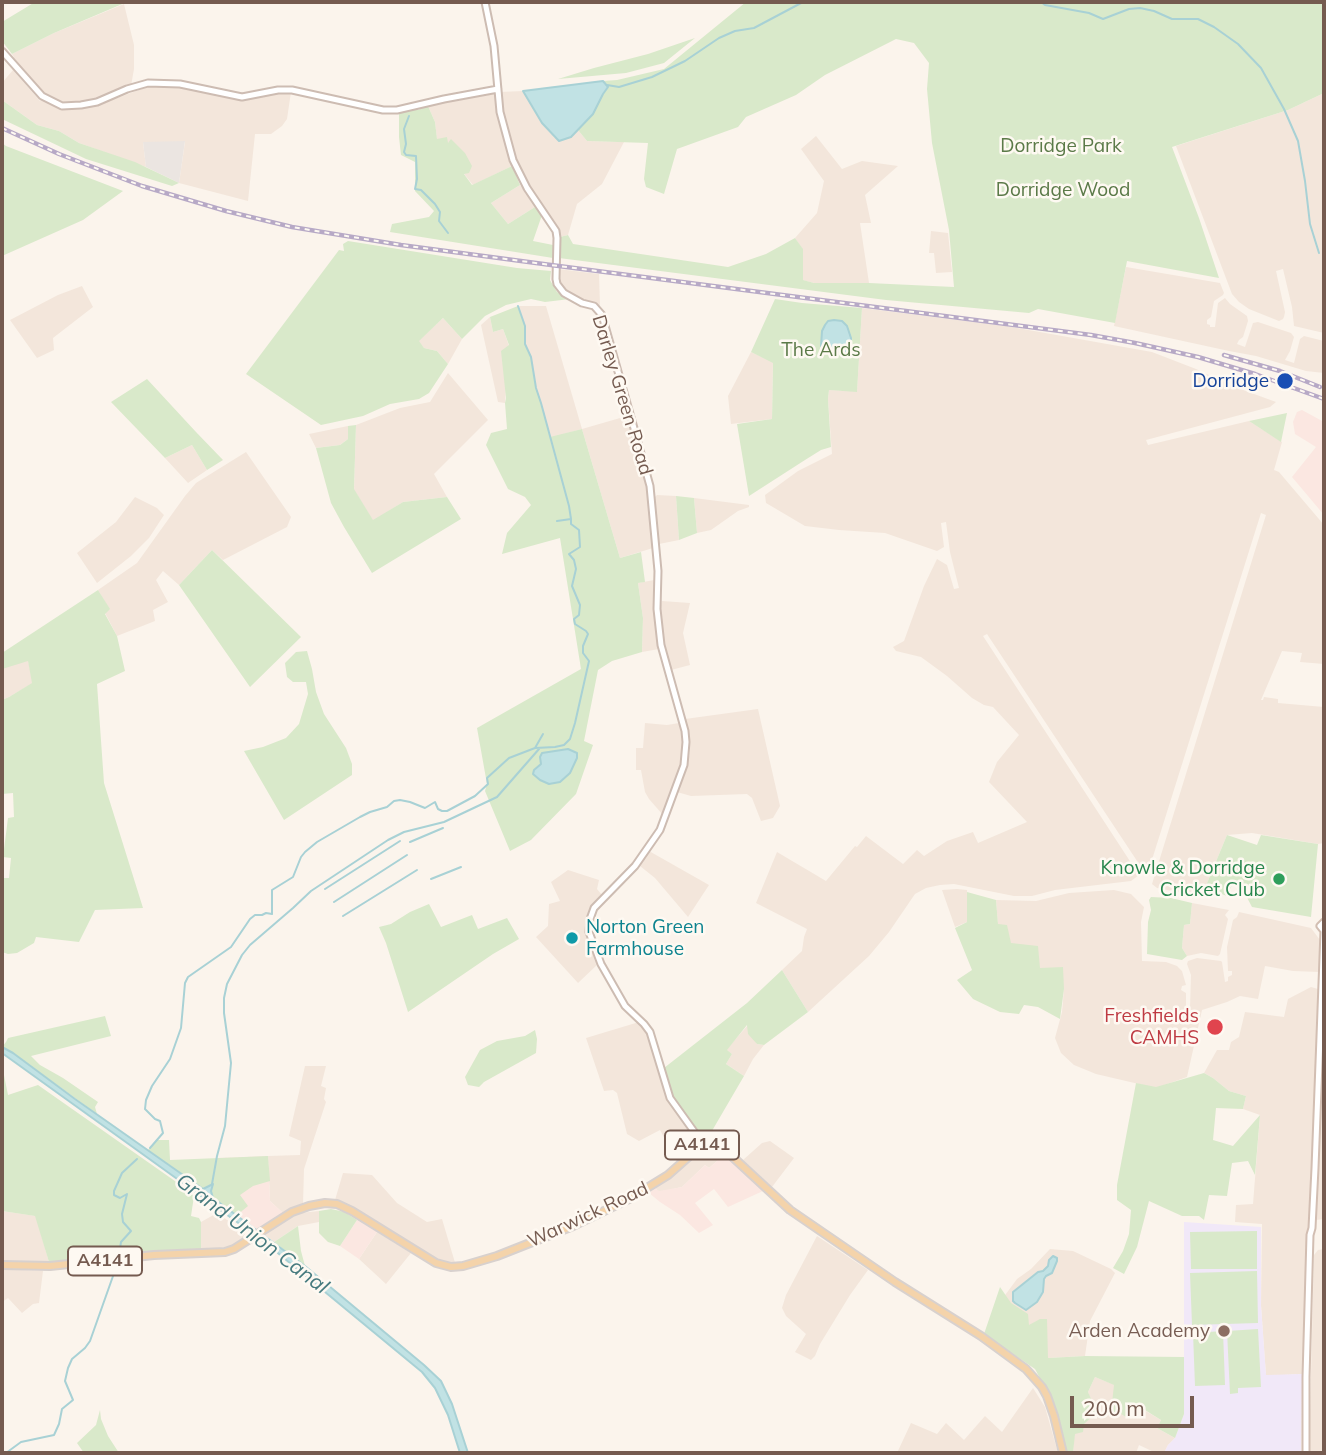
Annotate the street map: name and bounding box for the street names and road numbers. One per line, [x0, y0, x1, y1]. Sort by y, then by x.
street label: Darley Green Road [587, 312, 657, 478]
road number: A4141 [665, 1130, 739, 1160]
street label: Warwick Road [524, 1177, 652, 1253]
road number: A4141 [68, 1246, 142, 1276]

